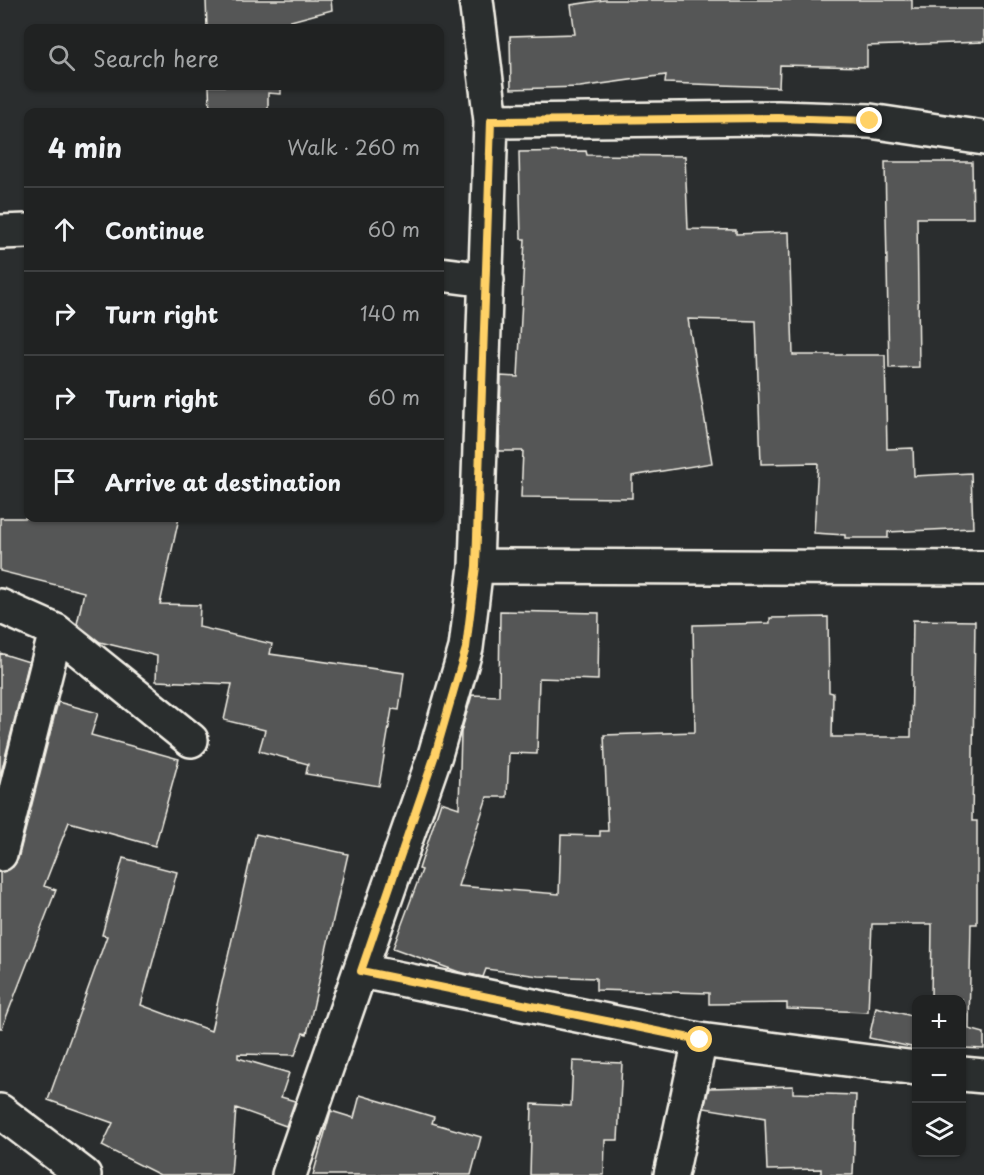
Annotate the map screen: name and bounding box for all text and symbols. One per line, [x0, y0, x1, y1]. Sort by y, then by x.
search box [24, 24, 444, 90]
icon: search [45, 41, 78, 74]
text: Search here [93, 41, 219, 74]
route end [856, 107, 882, 133]
text: 4 min [48, 128, 122, 167]
text: Walk · 260 m [287, 132, 420, 162]
icon: ahead [48, 213, 81, 246]
text: Continue [105, 213, 204, 246]
text: 60 m [368, 214, 420, 244]
icon: right [48, 297, 81, 330]
text: Turn right [105, 297, 218, 330]
text: 140 m [360, 298, 420, 328]
icon: right [48, 381, 81, 414]
text: Turn right [105, 381, 218, 414]
text: 60 m [368, 382, 420, 412]
icon: arrive [48, 465, 81, 498]
text: Arrive at destination [105, 465, 341, 498]
map controls [912, 995, 966, 1157]
button: + [912, 995, 966, 1049]
route start [686, 1026, 712, 1052]
button: − [912, 1049, 966, 1103]
button: layers [912, 1103, 966, 1157]

